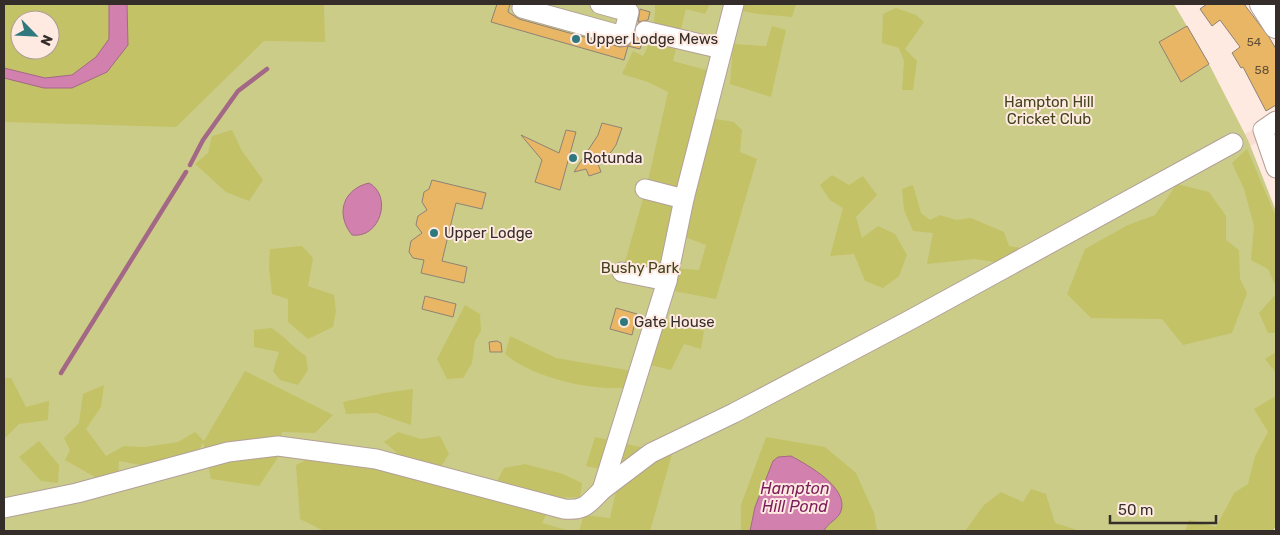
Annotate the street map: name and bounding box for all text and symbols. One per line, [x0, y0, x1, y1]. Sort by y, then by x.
north arrow [10, 10, 60, 60]
place label: Upper Lodge Mews [586, 30, 719, 48]
text: N [37, 32, 56, 48]
marker: Upper Lodge Mews [570, 33, 582, 45]
house number: 54 [1247, 35, 1262, 49]
house number: 58 [1255, 63, 1269, 77]
park label: Hampton Hill Cricket Club [1004, 93, 1094, 128]
place label: Rotunda [583, 149, 642, 167]
marker: Rotunda [567, 152, 579, 164]
place label: Upper Lodge [444, 224, 533, 242]
marker: Upper Lodge [428, 227, 440, 239]
park label: Bushy Park [601, 259, 679, 277]
place label: Gate House [634, 313, 715, 331]
marker: Gate House [618, 316, 630, 328]
water label: Hampton Hill Pond [760, 479, 830, 516]
scale bar [1110, 492, 1216, 524]
text: 50 m [1118, 501, 1153, 519]

